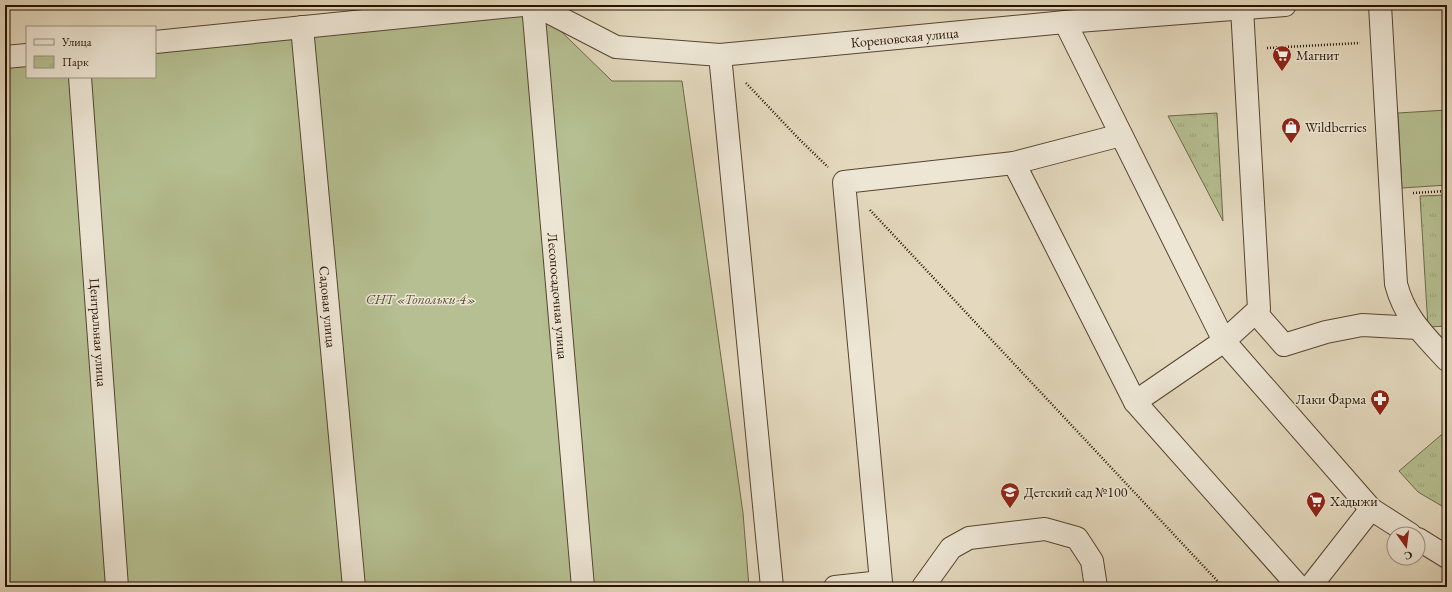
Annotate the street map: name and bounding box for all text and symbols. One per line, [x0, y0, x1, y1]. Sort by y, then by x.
street label: Кореновская улица [850, 23, 960, 51]
legend [26, 26, 156, 78]
text: Улица [61, 34, 92, 50]
supermarket icon: Магнит [1271, 44, 1293, 72]
place label: Магнит [1296, 46, 1340, 64]
text: Парк [62, 54, 89, 70]
shop icon: Wildberries [1280, 116, 1302, 144]
place label: Wildberries [1305, 118, 1367, 136]
street label: Лесопосадочная улица [544, 232, 572, 360]
street label: Садовая улица [315, 265, 341, 349]
street label: Центральная улица [86, 277, 111, 388]
park label: СНТ «Топольки-4» [366, 290, 476, 308]
pharmacy icon: Лаки Фарма [1369, 388, 1391, 416]
place label: Лаки Фарма [1296, 390, 1366, 408]
school or university icon: Детский сад №100 [999, 481, 1021, 509]
place label: Детский сад №100 [1024, 483, 1128, 501]
supermarket icon: Хадыжи [1305, 490, 1327, 518]
place label: Хадыжи [1329, 492, 1378, 510]
north arrow [1386, 526, 1426, 566]
text: С [1403, 548, 1414, 563]

